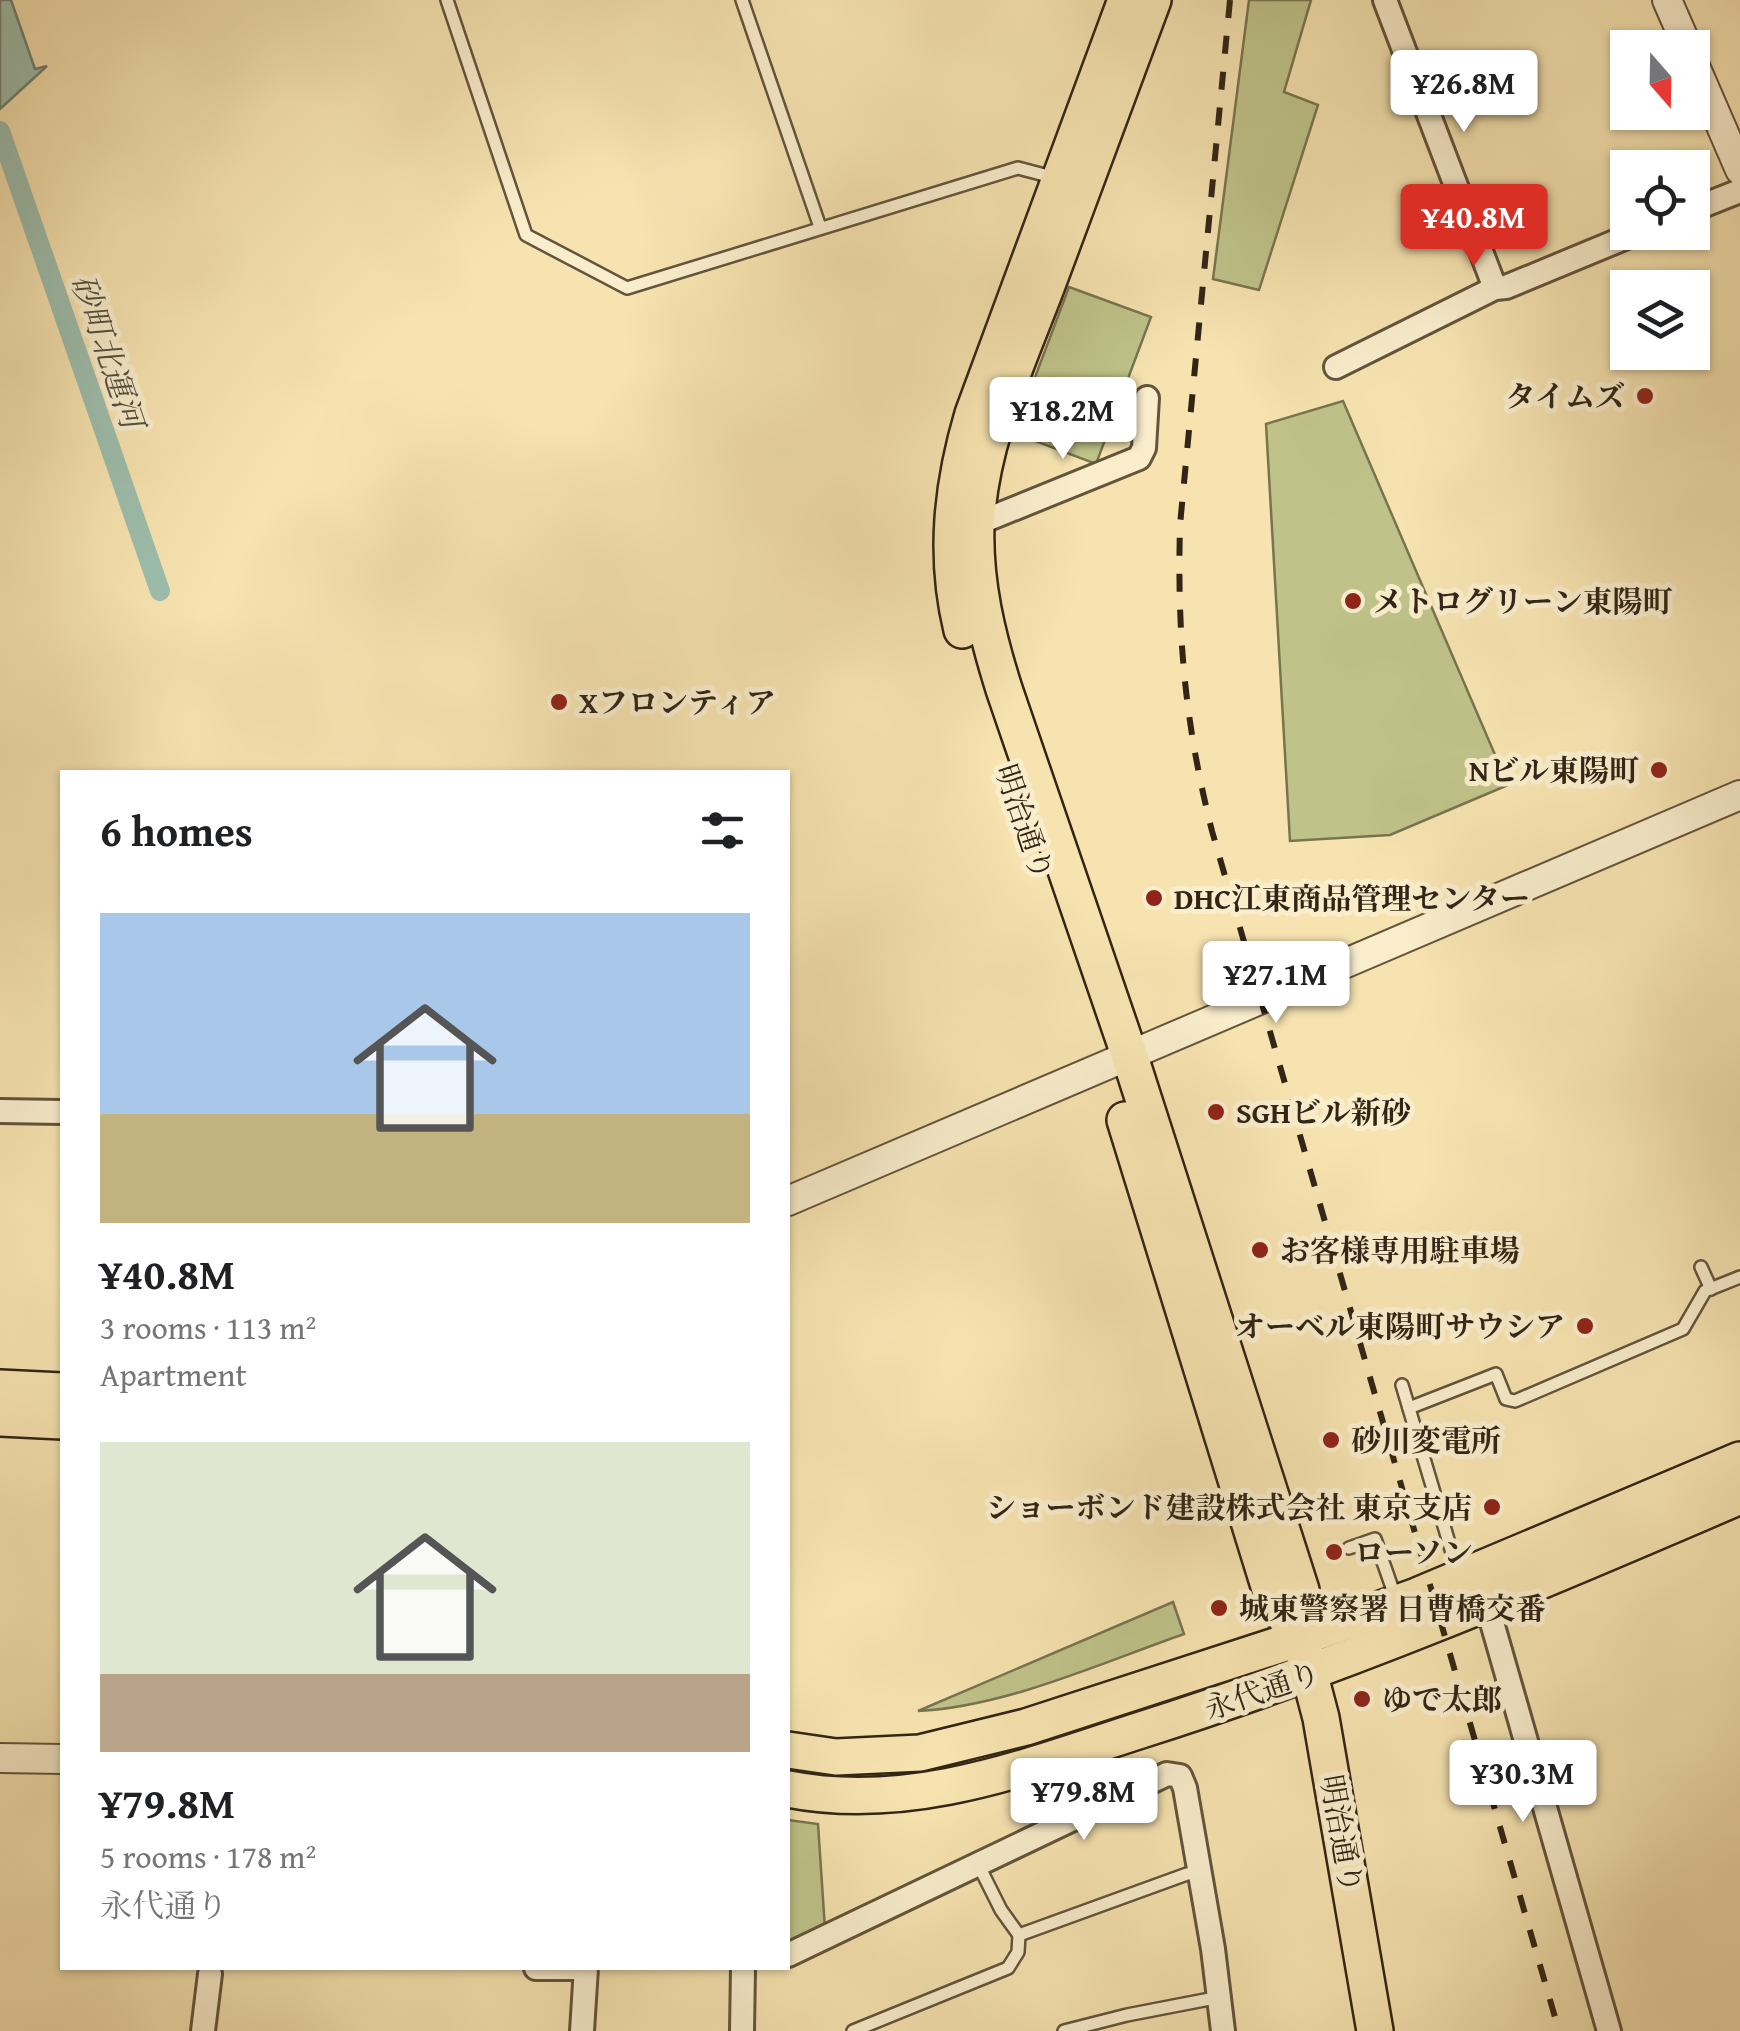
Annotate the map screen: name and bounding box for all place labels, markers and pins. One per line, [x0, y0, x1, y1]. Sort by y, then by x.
pin: ¥26.8M [1383, 50, 1545, 135]
pin: ¥40.8M [1393, 184, 1555, 269]
place label: タイムズ [1506, 374, 1625, 418]
pin: ¥18.2M [982, 377, 1144, 462]
marker: タイムズ [1634, 385, 1656, 407]
place label: メトログリーン東陽町 [1373, 579, 1672, 623]
marker: メトログリーン東陽町 [1342, 590, 1364, 612]
place label: Xフロンティア [579, 680, 776, 724]
marker: Xフロンティア [548, 691, 570, 713]
place label: Nビル東陽町 [1469, 748, 1639, 792]
marker: Nビル東陽町 [1648, 759, 1670, 781]
place label: DHC江東商品管理センター [1174, 876, 1530, 920]
marker: DHC江東商品管理センター [1143, 887, 1165, 909]
pin: ¥27.1M [1195, 941, 1357, 1026]
place label: SGHビル新砂 [1236, 1090, 1411, 1134]
marker: SGHビル新砂 [1205, 1101, 1227, 1123]
place label: お客様専用駐車場 [1280, 1228, 1520, 1272]
marker: お客様専用駐車場 [1249, 1239, 1271, 1261]
place label: オーベル東陽町サウシア [1235, 1304, 1565, 1348]
marker: オーベル東陽町サウシア [1574, 1315, 1596, 1337]
place label: 砂川変電所 [1351, 1418, 1501, 1462]
marker: 砂川変電所 [1320, 1429, 1342, 1451]
place label: ショーボンド建設株式会社 東京支店 [986, 1485, 1472, 1529]
marker: ショーボンド建設株式会社 東京支店 [1481, 1496, 1503, 1518]
place label: ローソン [1354, 1530, 1473, 1574]
marker: ローソン [1323, 1541, 1345, 1563]
place label: 城東警察署 日曹橋交番 [1239, 1586, 1546, 1630]
marker: 城東警察署 日曹橋交番 [1208, 1597, 1230, 1619]
place label: ゆで太郎 [1382, 1677, 1502, 1721]
marker: ゆで太郎 [1351, 1688, 1373, 1710]
pin: ¥30.3M [1442, 1740, 1604, 1825]
pin: ¥79.8M [1003, 1758, 1165, 1843]

